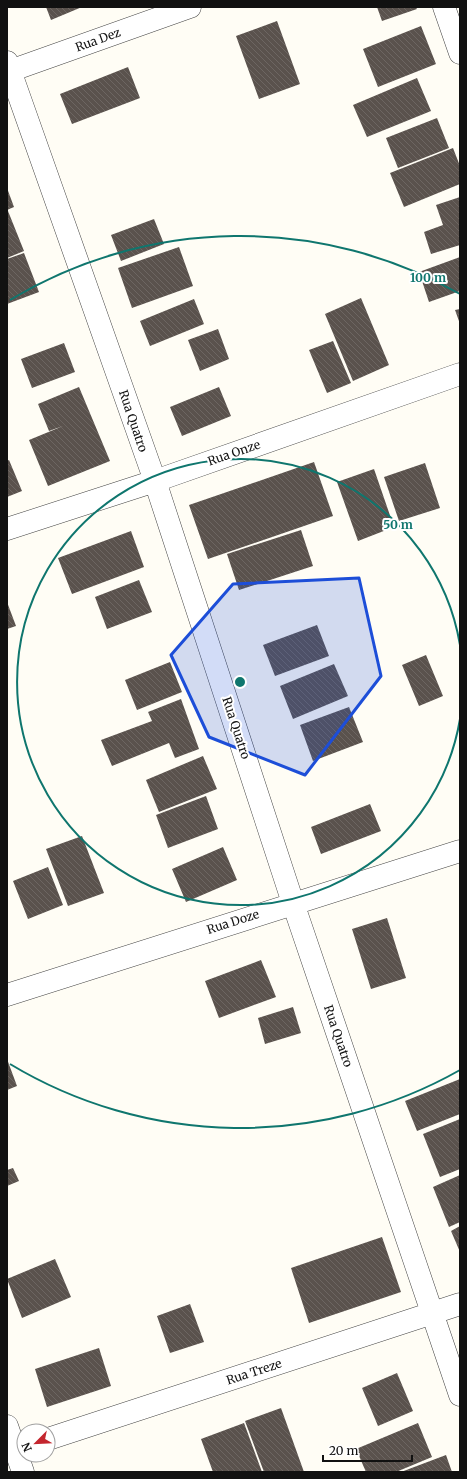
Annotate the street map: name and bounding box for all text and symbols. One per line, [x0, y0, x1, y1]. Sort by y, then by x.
street label: Rua Dez [73, 24, 123, 55]
text: 100 m [410, 270, 446, 285]
street label: Rua Quatro [116, 388, 151, 454]
street label: Rua Onze [206, 437, 262, 468]
text: 50 m [383, 517, 413, 532]
centre of rings [233, 675, 247, 689]
street label: Rua Quatro [219, 695, 254, 761]
street label: Rua Doze [205, 906, 261, 937]
street label: Rua Quatro [321, 1003, 356, 1069]
street label: Rua Treze [224, 1356, 283, 1388]
north arrow [16, 1423, 56, 1463]
scale bar [323, 1437, 412, 1463]
text: N [19, 1440, 35, 1454]
text: 20 m [329, 1443, 358, 1458]

